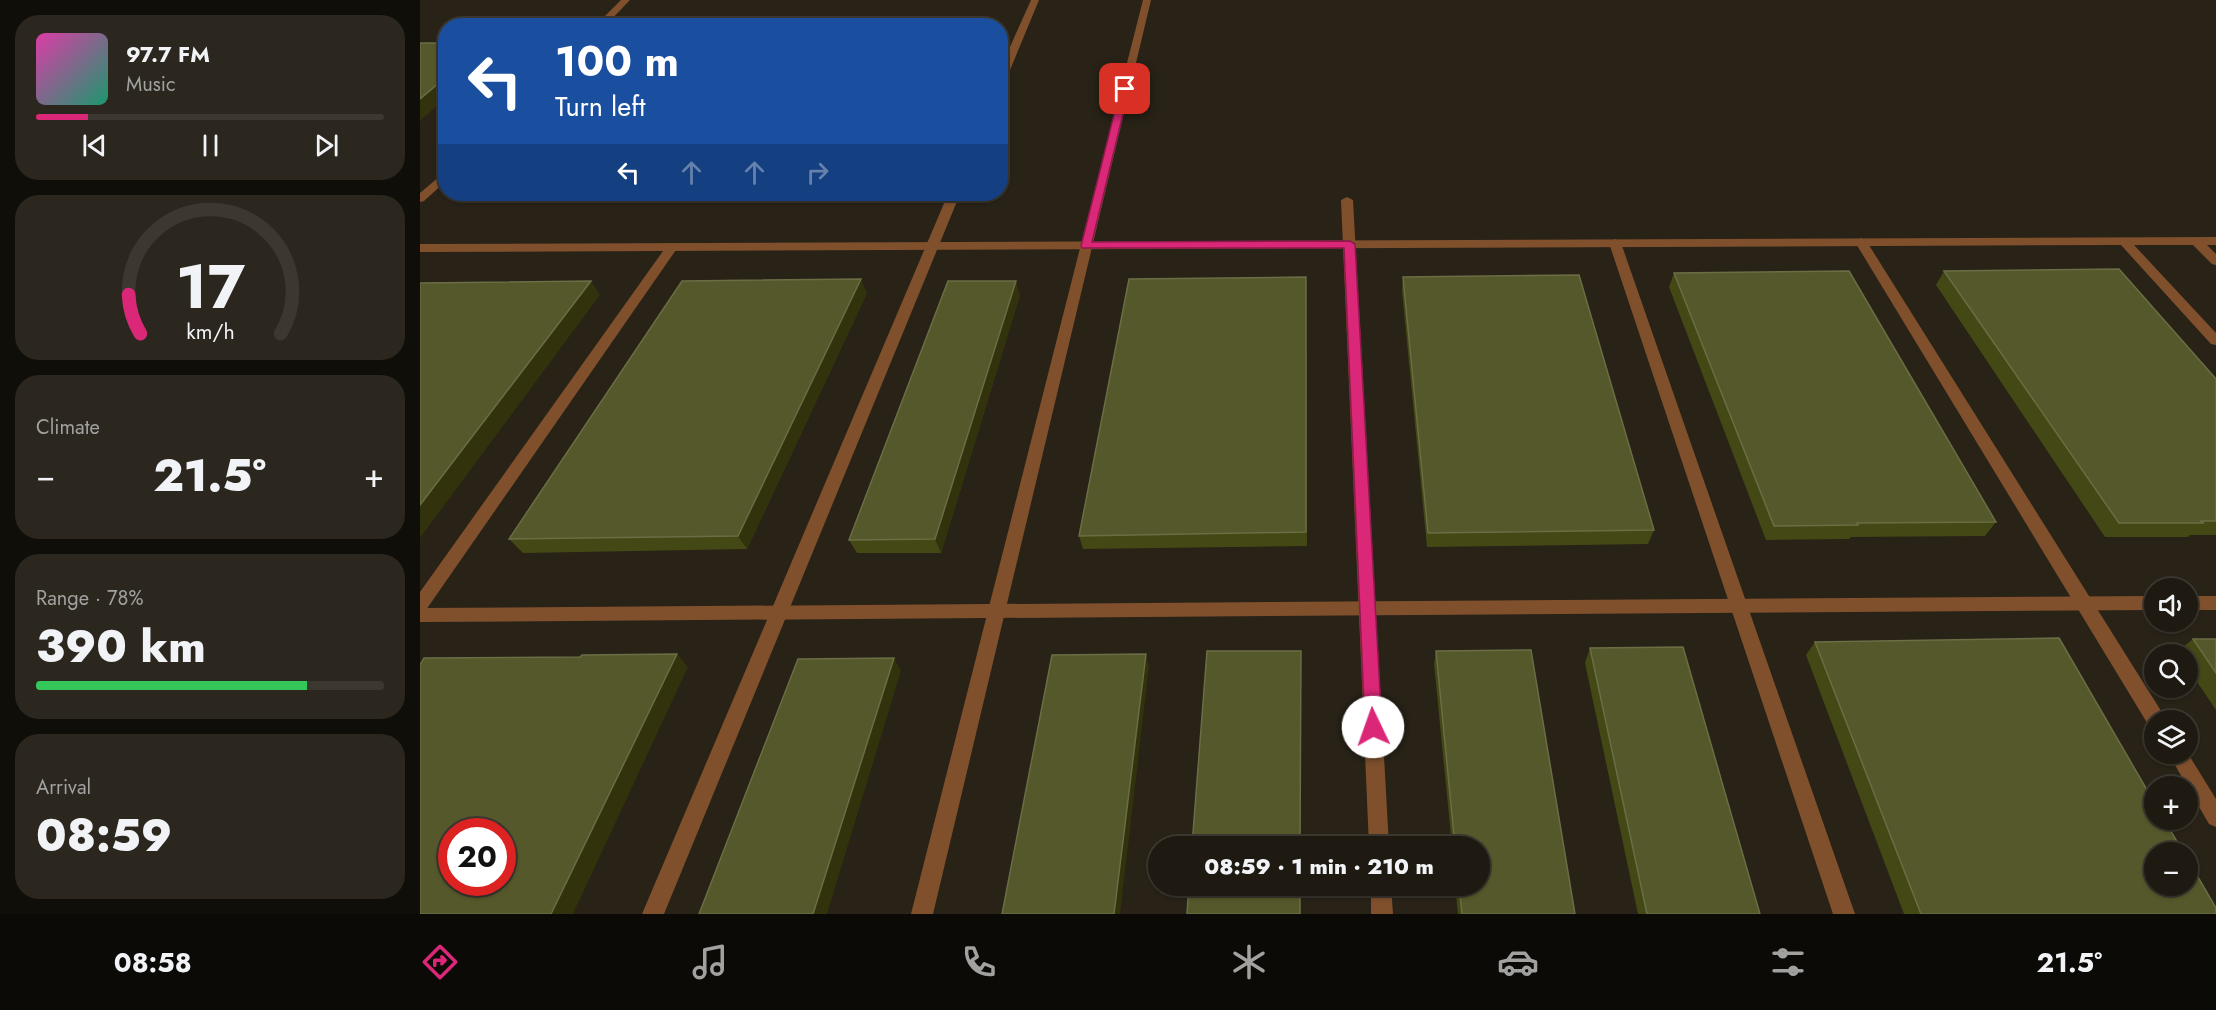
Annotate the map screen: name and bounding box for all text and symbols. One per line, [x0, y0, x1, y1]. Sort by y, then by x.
text: 100 m [555, 31, 679, 92]
text: 97.7 FM [126, 38, 210, 70]
icon: left [456, 42, 534, 120]
pin [1099, 63, 1150, 114]
text: Music [126, 70, 176, 99]
icon: arrive [1108, 72, 1141, 105]
text: Turn left [555, 87, 645, 126]
icon: previous [78, 129, 111, 162]
icon: pause [194, 129, 227, 162]
icon: next [310, 129, 343, 162]
icon: left [612, 156, 645, 189]
icon: ahead [675, 156, 708, 189]
icon: ahead [738, 156, 771, 189]
icon: right [801, 156, 834, 189]
text: 17 [175, 241, 245, 331]
text: km/h [186, 317, 234, 348]
text: Climate [36, 413, 100, 442]
text: 21.5° [153, 443, 266, 508]
text: − [36, 452, 55, 499]
text: + [364, 452, 384, 499]
map controls [2144, 578, 2198, 896]
button: sound [2144, 578, 2198, 632]
text: Range · 78% [36, 584, 143, 613]
text: 390 km [36, 614, 206, 679]
button: search [2144, 644, 2198, 698]
position arrow [1341, 695, 1405, 759]
button: layers [2144, 710, 2198, 764]
text: Arrival [36, 773, 91, 802]
button: + [2144, 776, 2198, 830]
text: 08:59 [36, 803, 172, 868]
speed limit sign: 20 [438, 818, 516, 896]
button: − [2144, 842, 2198, 896]
text: 08:59 · 1 min · 210 m [1204, 850, 1434, 882]
icon: directions [419, 941, 461, 983]
icon: music [689, 941, 731, 983]
icon: phone [958, 941, 1000, 983]
icon: climate [1228, 941, 1270, 983]
icon: car [1497, 941, 1539, 983]
icon: filters [1767, 941, 1809, 983]
text: 08:58 [114, 943, 192, 982]
text: 21.5° [2037, 943, 2102, 982]

